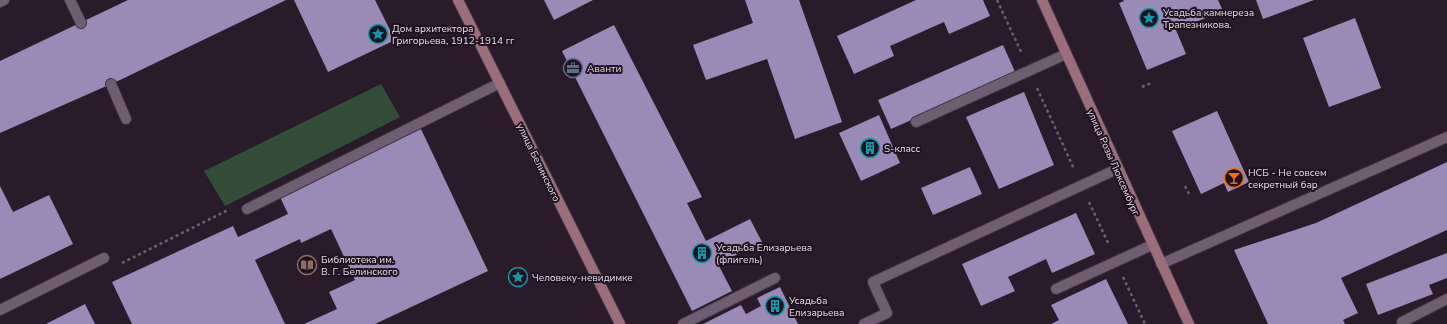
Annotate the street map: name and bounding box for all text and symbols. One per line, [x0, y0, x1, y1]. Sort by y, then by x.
place label: Усадьба камнереза Трапезникова. [1162, 6, 1254, 32]
place icon: Усадьба камнереза Трапезникова. [1138, 7, 1160, 29]
place label: Дом архитектора Григорьева, 1912-1914 гг [392, 22, 515, 48]
place icon: Дом архитектора Григорьева, 1912-1914 гг [367, 23, 389, 45]
office icon: Аванти [562, 57, 584, 79]
place label: Аванти [587, 62, 621, 76]
street label: улица Розы Люксембург [1083, 107, 1143, 219]
street label: улица Белинского [513, 121, 563, 204]
building icon: S-класс [859, 137, 881, 159]
place label: S-класс [884, 142, 921, 156]
place label: НСБ - Не совсем секретный бар [1248, 166, 1327, 192]
bar icon: НСБ - Не совсем секретный бар [1223, 167, 1245, 189]
place label: Усадьба Елизарьева (флигель) [715, 241, 812, 267]
building icon: Усадьба Елизарьева (флигель) [691, 242, 713, 264]
place label: Библиотека им. В. Г. Белинского [321, 253, 398, 279]
library icon: Библиотека им. В. Г. Белинского [296, 254, 318, 276]
place icon: Человеку-невидимке [507, 266, 529, 288]
place label: Человеку-невидимке [532, 271, 633, 285]
place label: Усадьба Елизарьева [788, 294, 844, 320]
building icon: Усадьба Елизарьева [764, 295, 786, 317]

